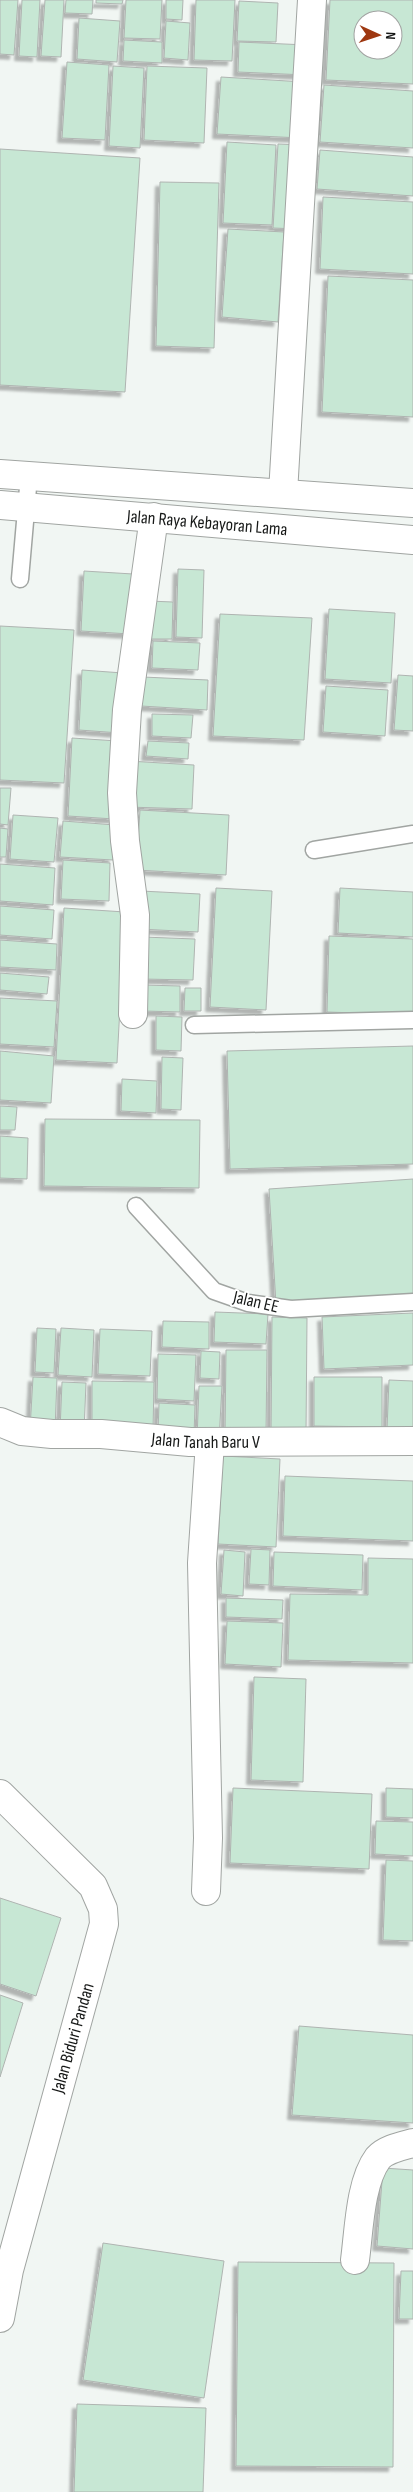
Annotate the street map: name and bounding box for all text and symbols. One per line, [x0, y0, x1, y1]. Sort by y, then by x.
north arrow [353, 10, 403, 60]
text: N [382, 31, 399, 40]
street label: Jalan Raya Kebayoran Lama [125, 505, 288, 540]
street label: Jalan EE [230, 1286, 281, 1317]
street label: Jalan Tanah Baru V [150, 1428, 260, 1453]
street label: Jalan Biduri Pandan [47, 1981, 99, 2096]

